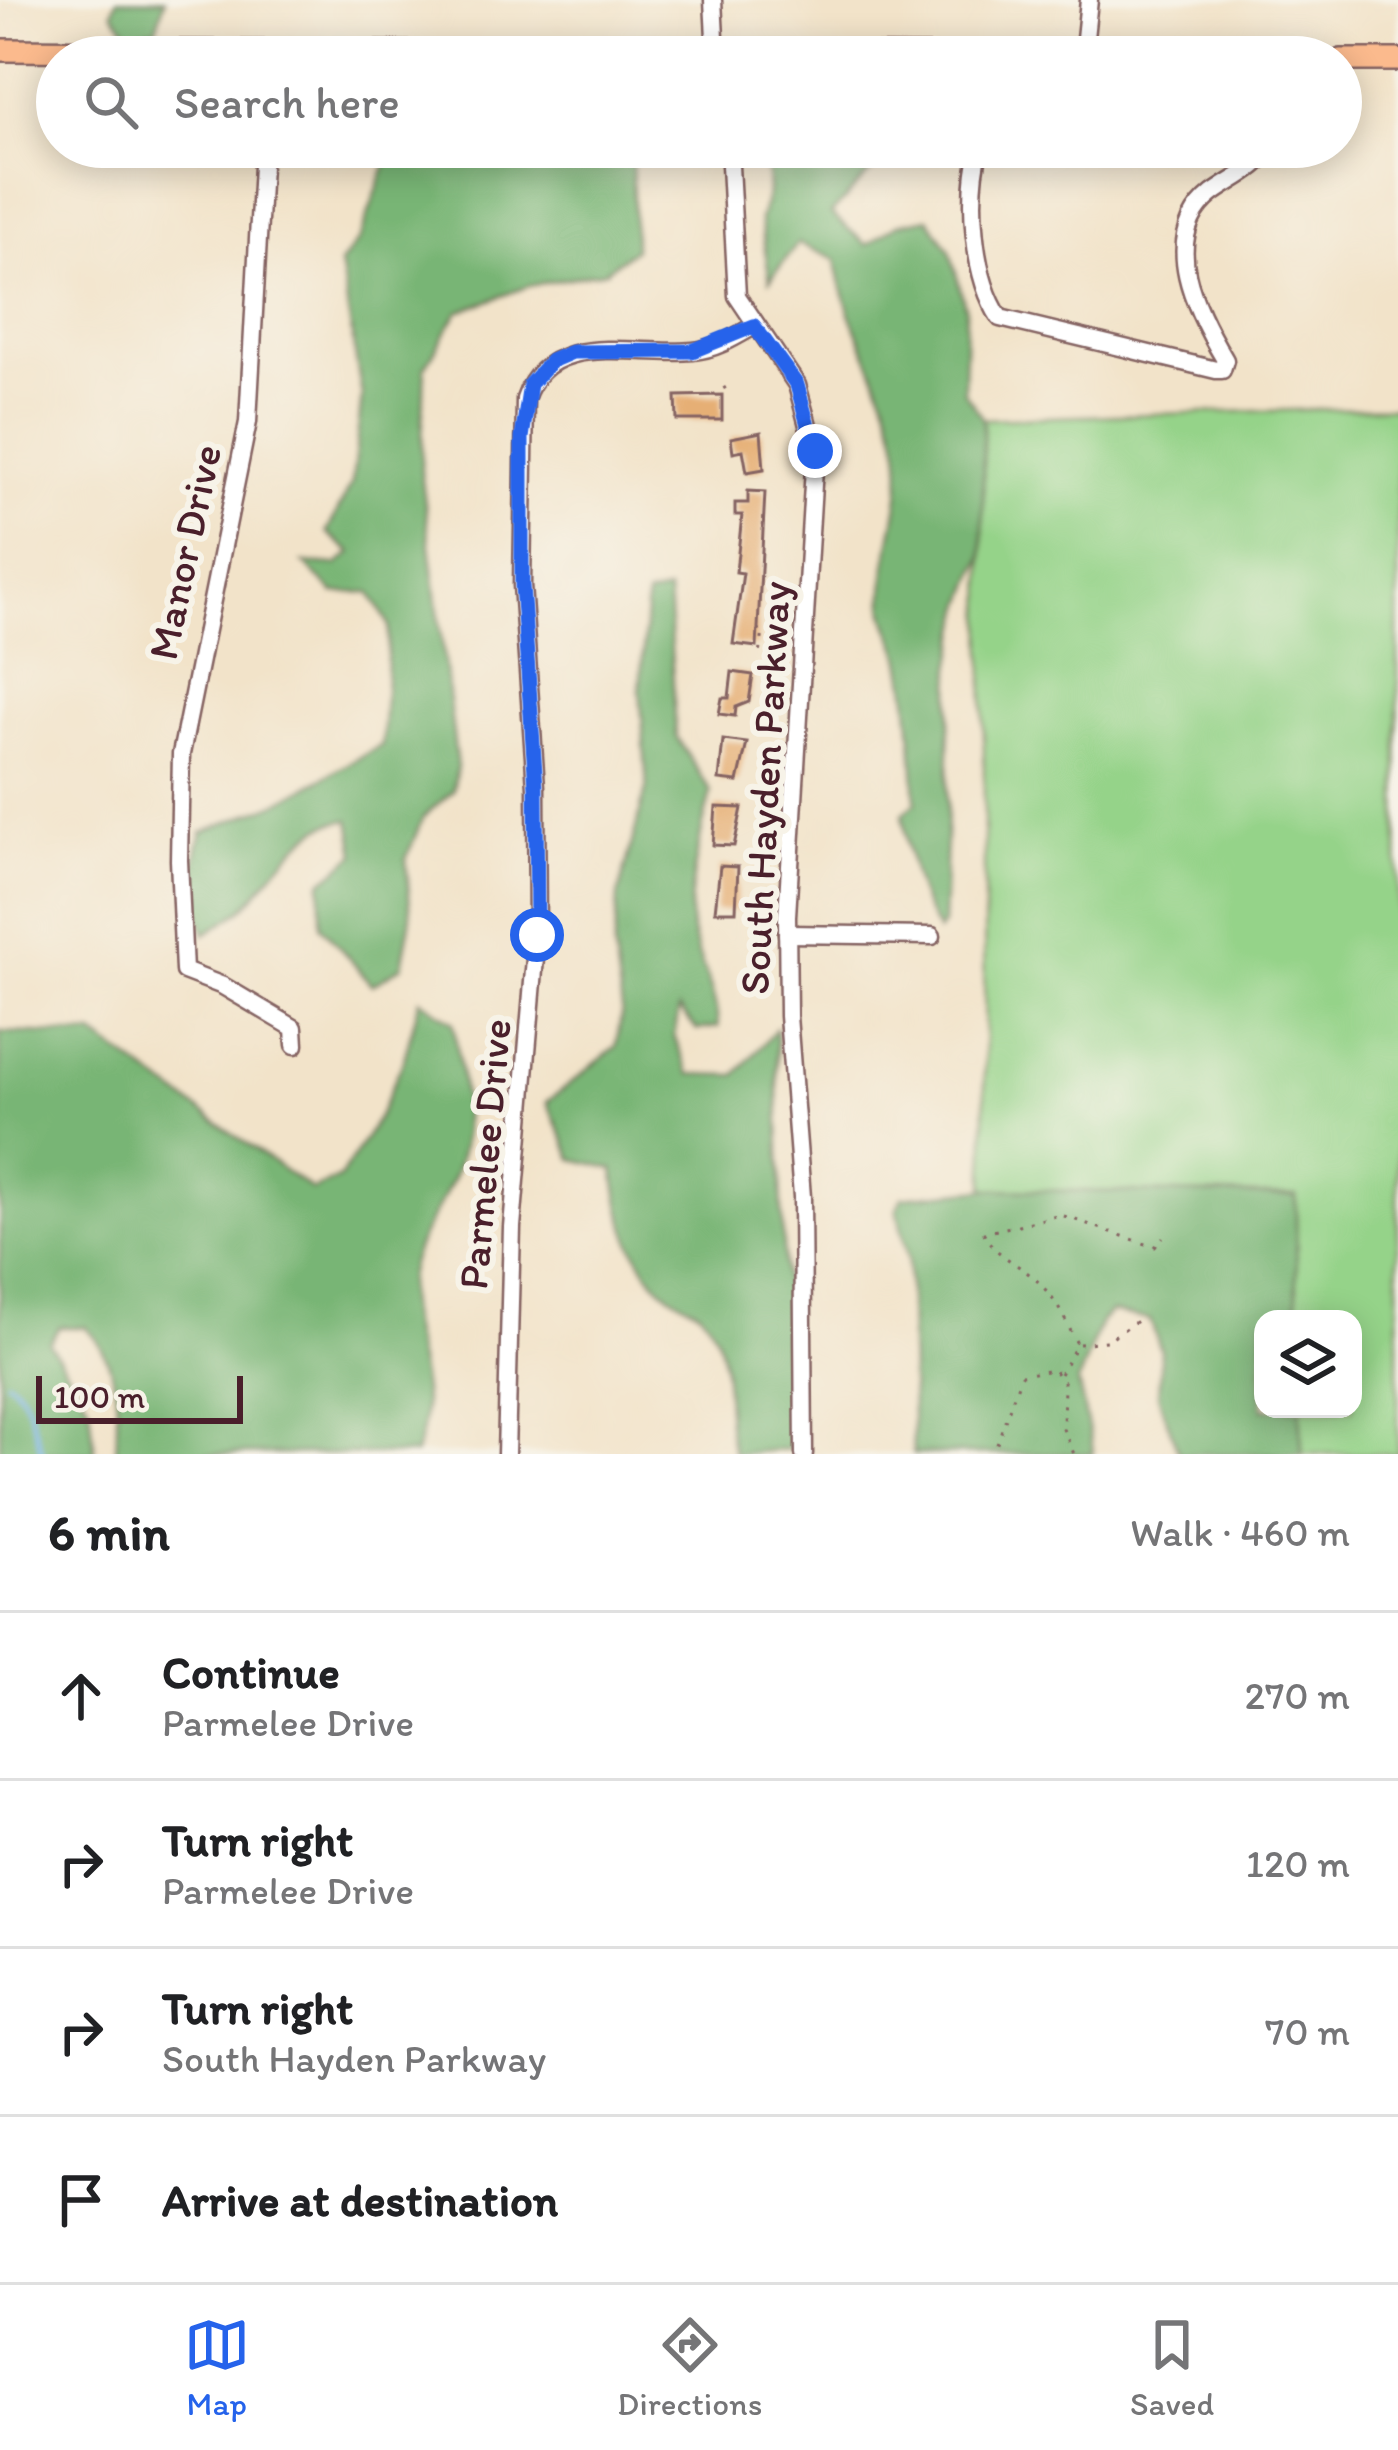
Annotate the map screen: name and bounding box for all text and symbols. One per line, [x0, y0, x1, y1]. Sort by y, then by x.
search box [36, 36, 1362, 168]
icon: search [78, 69, 144, 135]
text: Search here [174, 75, 400, 129]
route end [788, 424, 842, 478]
street label: Manor Drive [137, 440, 232, 664]
street label: South Hayden Parkway [728, 580, 801, 996]
route start [510, 908, 564, 962]
street label: Parmelee Drive [447, 1017, 522, 1291]
map controls [1254, 1310, 1362, 1418]
button: layers [1254, 1310, 1362, 1418]
scale bar [36, 1370, 243, 1423]
text: 100 m [54, 1377, 145, 1416]
text: 6 min [48, 1502, 170, 1563]
text: Walk · 460 m [1130, 1509, 1350, 1556]
text: Continue [162, 1645, 340, 1699]
icon: ahead [48, 1663, 114, 1729]
text: 270 m [1245, 1672, 1350, 1719]
text: Parmelee Drive [162, 1699, 414, 1746]
text: Turn right [162, 1813, 353, 1867]
icon: right [48, 1831, 114, 1897]
text: 120 m [1246, 1840, 1350, 1887]
text: Parmelee Drive [162, 1867, 414, 1914]
text: Turn right [162, 1981, 353, 2035]
icon: right [48, 1999, 114, 2065]
text: 70 m [1265, 2008, 1350, 2055]
text: South Hayden Parkway [162, 2035, 546, 2082]
icon: arrive [48, 2167, 114, 2233]
text: Arrive at destination [162, 2173, 558, 2227]
tab: Map [184, 2312, 250, 2423]
tab: Directions [617, 2312, 762, 2423]
tab: Saved [1130, 2312, 1214, 2423]

